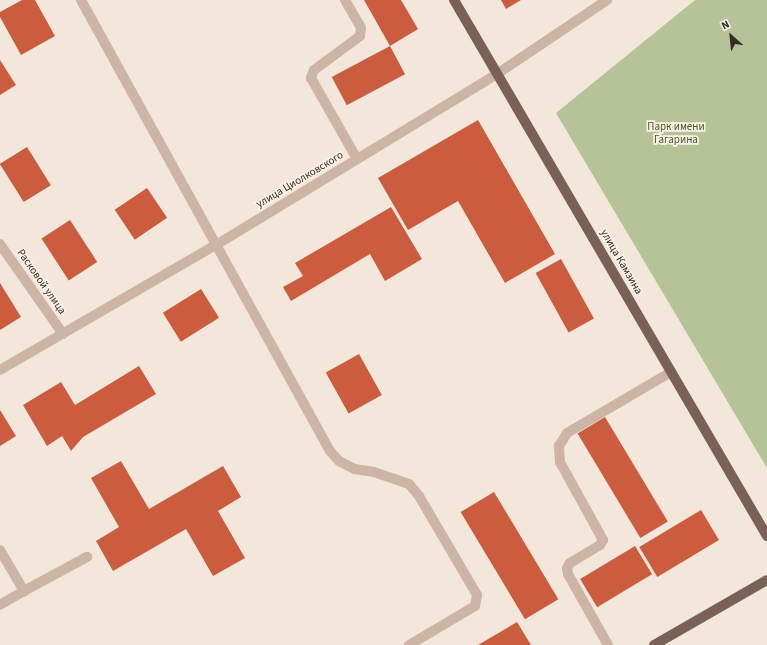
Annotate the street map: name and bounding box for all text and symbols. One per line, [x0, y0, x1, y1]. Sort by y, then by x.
north arrow [711, 16, 751, 56]
text: N [719, 17, 732, 33]
park label: Парк имени Гагарина [647, 121, 705, 147]
street label: улица Циолковского [254, 149, 346, 211]
street label: улица Камзина [597, 227, 645, 297]
street label: Расковой улица [14, 247, 68, 317]

